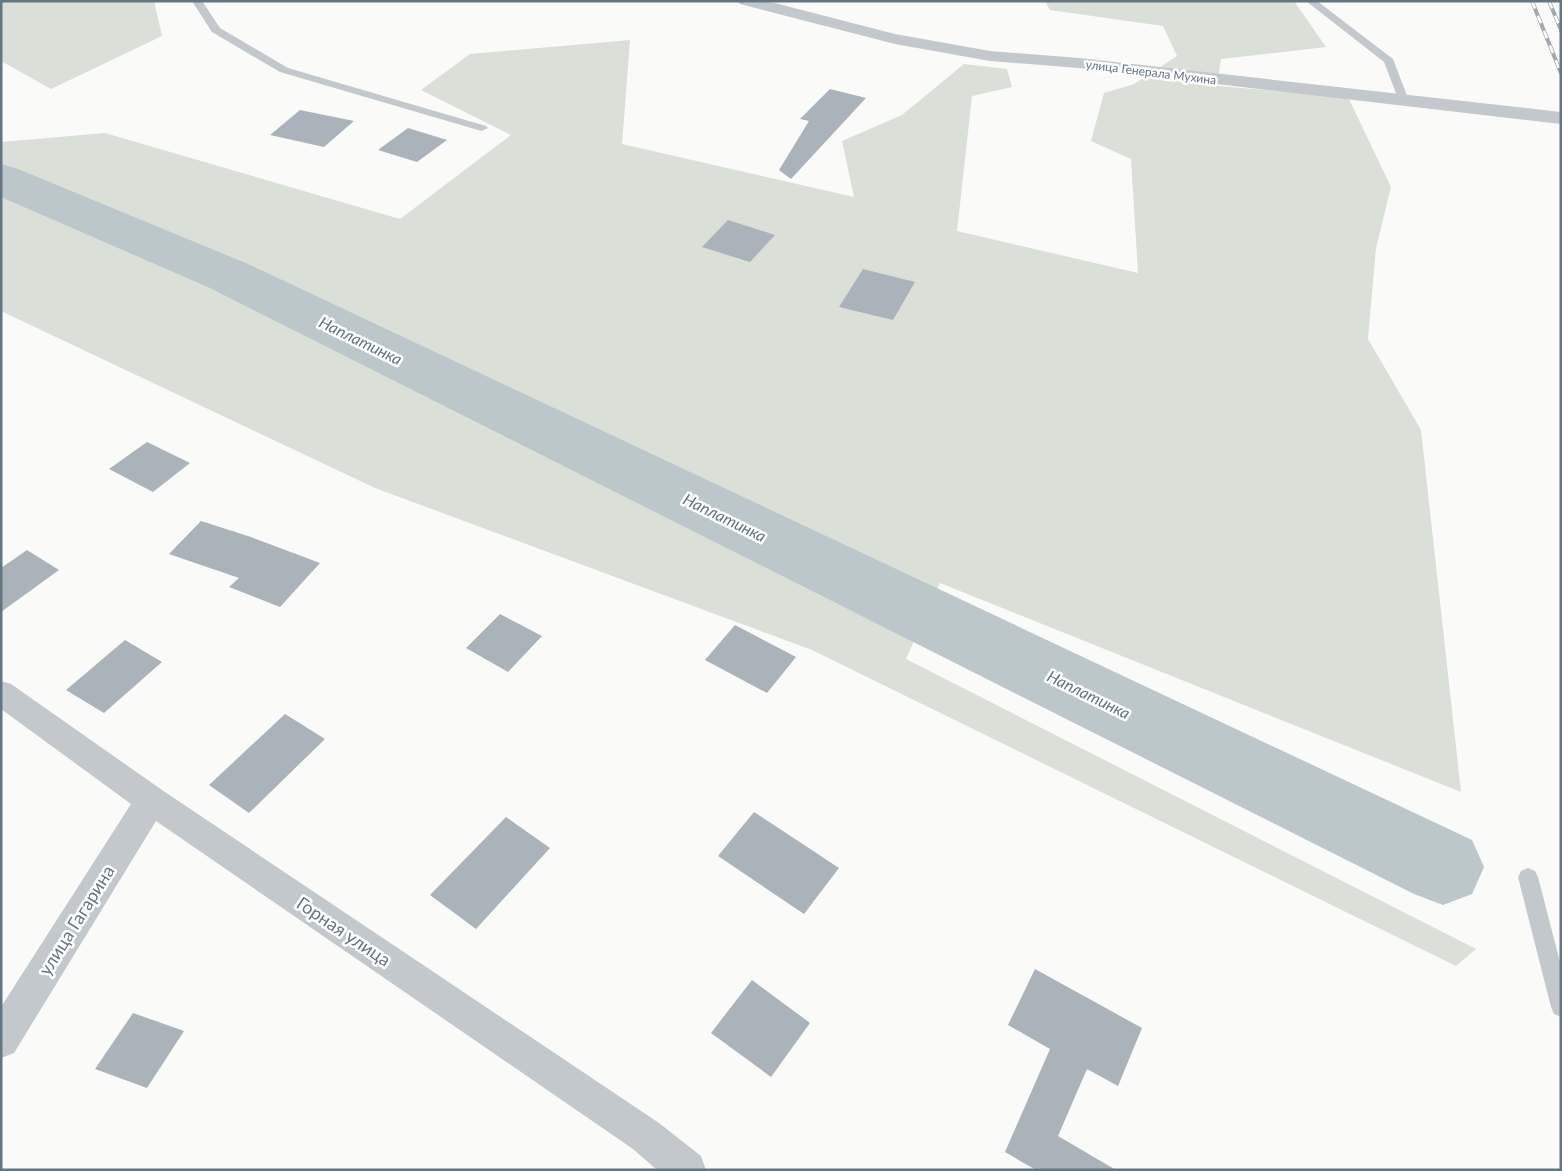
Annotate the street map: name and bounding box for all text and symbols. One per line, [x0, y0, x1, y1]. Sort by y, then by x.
street label: улица Генерала Мухина [1085, 57, 1217, 87]
water label: Наплатинка [317, 312, 405, 368]
water label: Наплатинка [681, 489, 769, 545]
water label: Наплатинка [1045, 666, 1133, 722]
street label: улица Гагарина [33, 861, 119, 979]
street label: Горная улица [293, 892, 395, 970]

